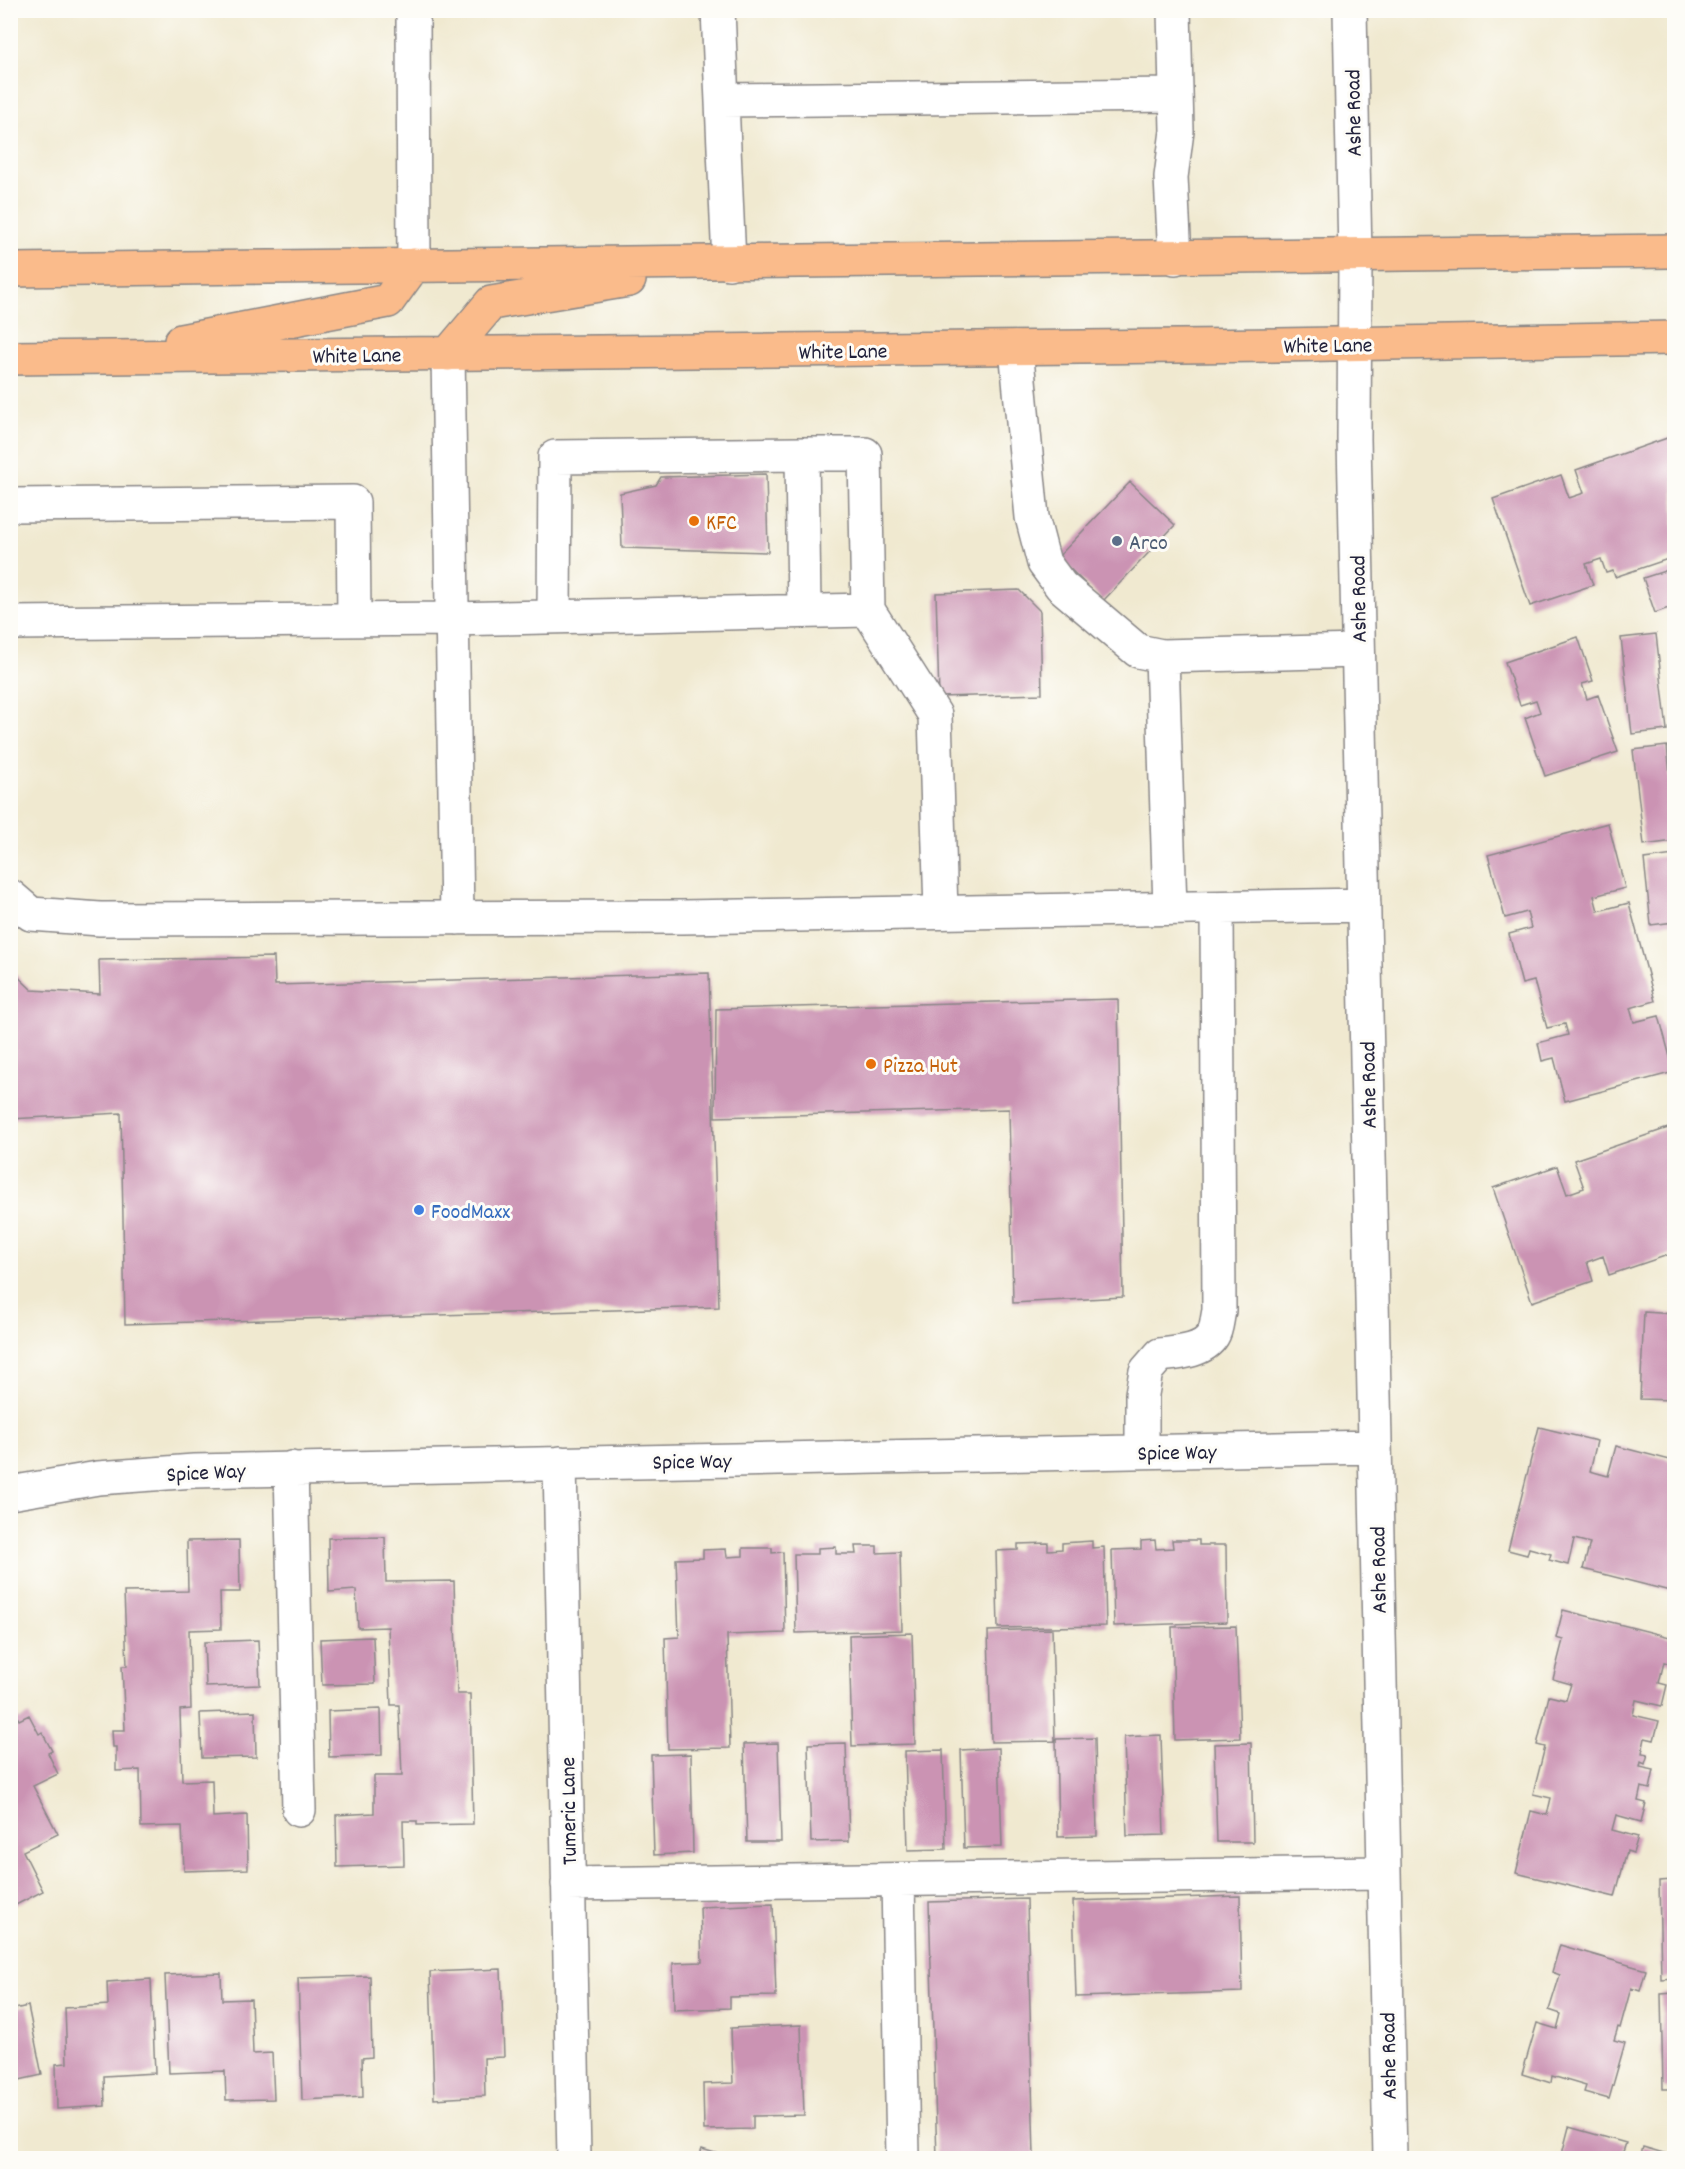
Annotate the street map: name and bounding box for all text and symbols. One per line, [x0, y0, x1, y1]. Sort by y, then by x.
street label: Ashe Road [1339, 69, 1372, 157]
street label: White Lane [1283, 331, 1373, 364]
street label: White Lane [798, 337, 888, 370]
street label: White Lane [312, 341, 402, 374]
place label: KFC [706, 509, 737, 540]
marker: KFC [687, 514, 701, 528]
place label: Arco [1129, 529, 1168, 560]
marker: Arco [1110, 534, 1124, 548]
street label: Ashe Road [1344, 555, 1377, 643]
street label: Ashe Road [1354, 1041, 1387, 1129]
place label: Pizza Hut [883, 1052, 958, 1083]
marker: Pizza Hut [864, 1057, 878, 1071]
place label: FoodMaxx [431, 1198, 510, 1229]
marker: FoodMaxx [412, 1203, 426, 1217]
street label: Spice Way [1137, 1438, 1218, 1471]
street label: Spice Way [652, 1447, 733, 1480]
street label: Spice Way [166, 1457, 248, 1492]
street label: Ashe Road [1364, 1526, 1397, 1614]
street label: Tumeric Lane [554, 1757, 587, 1865]
street label: Ashe Road [1374, 2012, 1407, 2100]

